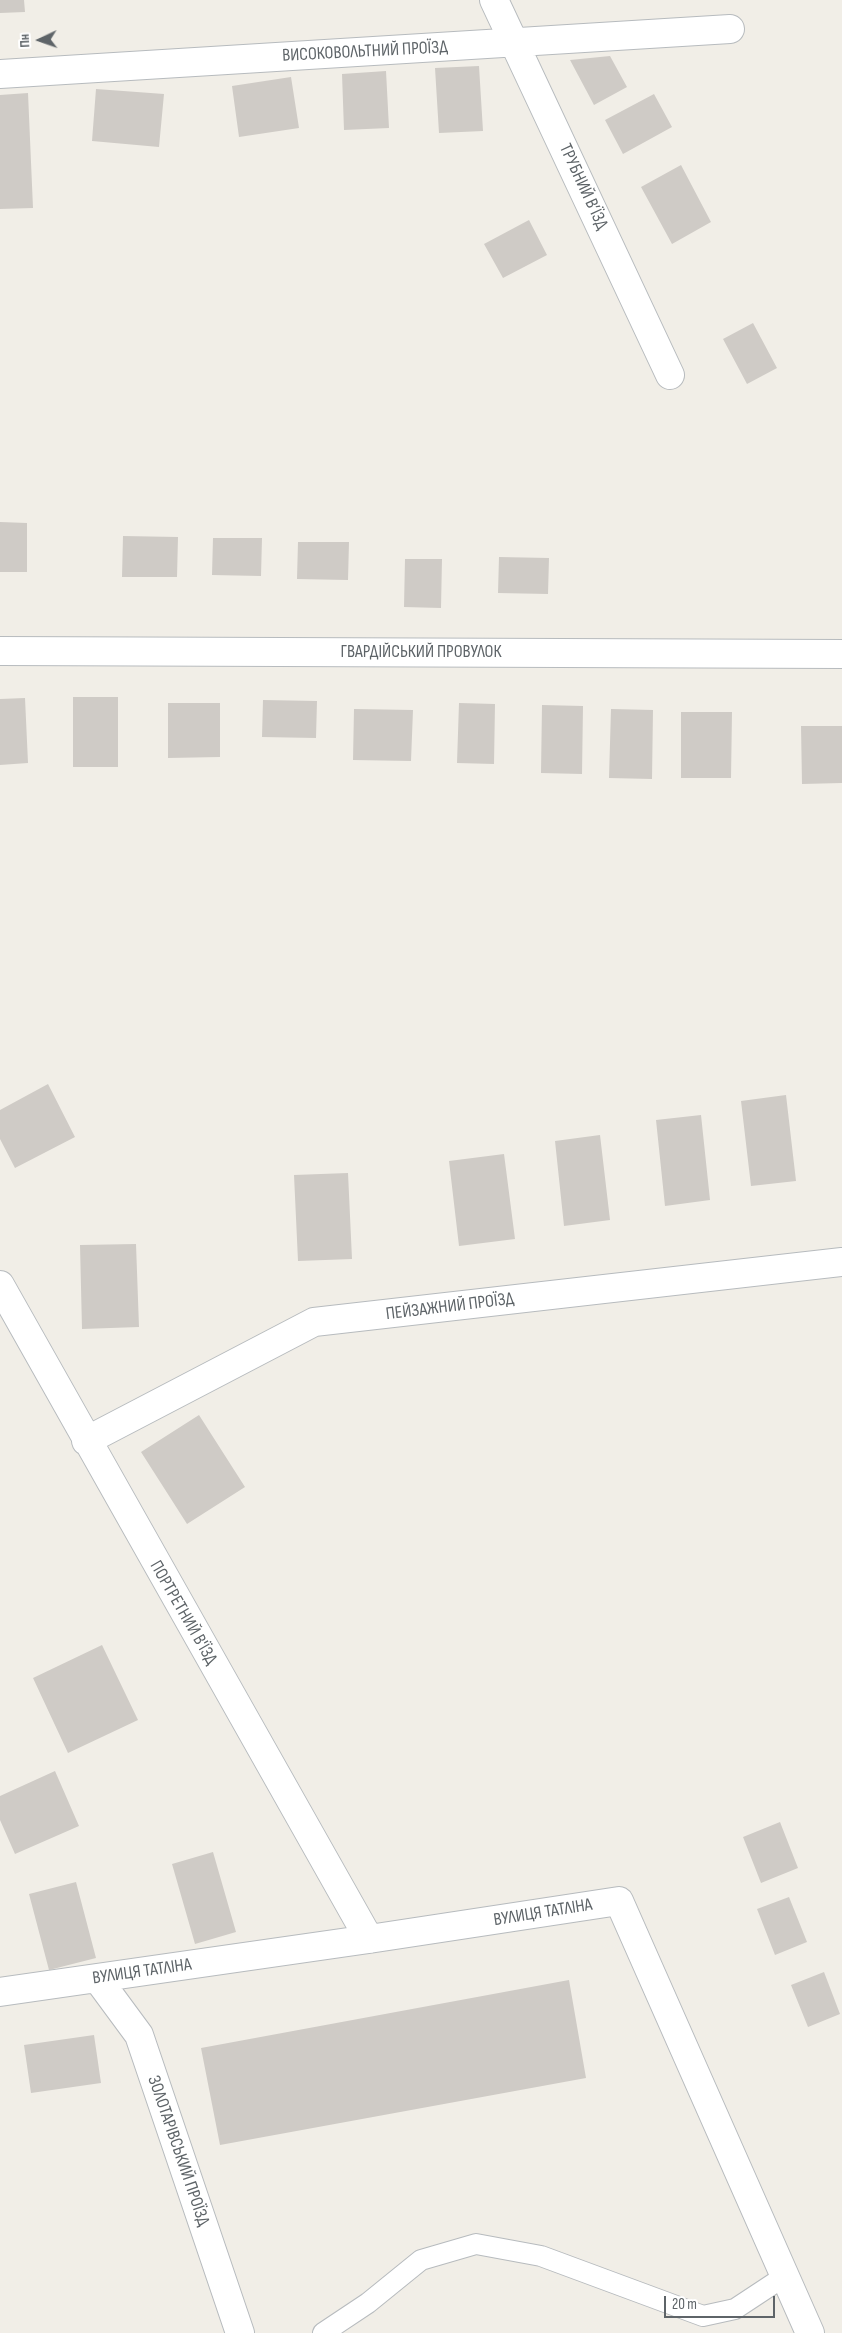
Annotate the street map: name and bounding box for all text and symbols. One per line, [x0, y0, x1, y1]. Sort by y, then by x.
north arrow [15, 15, 65, 65]
text: Пн [16, 34, 33, 48]
street label: ВИСОКОВОЛЬТНИЙ ПРОЇЗД [282, 37, 448, 67]
street label: ТРУБНИЙ В’ЇЗД [554, 141, 612, 233]
street label: ГВАРДІЙСЬКИЙ ПРОВУЛОК [340, 641, 502, 663]
street label: ПЕЙЗАЖНИЙ ПРОЇЗД [385, 1288, 515, 1326]
street label: ПОРТРЕТНИЙ В'ЇЗД [145, 1557, 221, 1669]
street label: ВУЛИЦЯ ТАТЛІНА [492, 1895, 594, 1931]
street label: ВУЛИЦЯ ТАТЛІНА [91, 1954, 193, 1990]
street label: ЗОЛОТАРІВСЬКИЙ ПРОЇЗД [142, 2073, 214, 2229]
scale bar [667, 2286, 778, 2318]
text: 20 m [672, 2295, 697, 2314]

